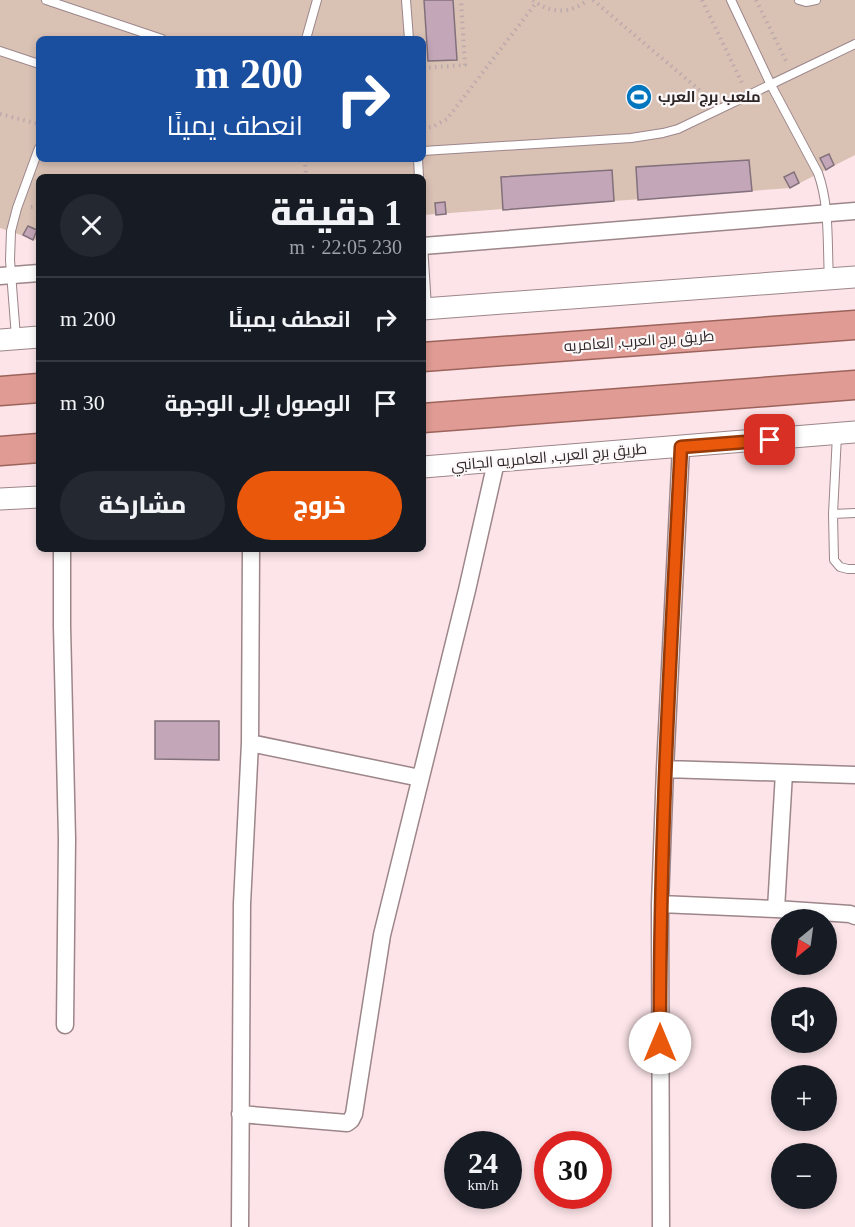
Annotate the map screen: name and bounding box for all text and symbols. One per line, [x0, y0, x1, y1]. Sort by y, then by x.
text: 200 m [195, 51, 303, 97]
icon: right [324, 60, 402, 138]
sports icon: ملعب برج العرب [624, 82, 654, 112]
place label: ملعب برج العرب [658, 89, 761, 107]
text: انعطف يمينًا [167, 111, 303, 141]
text: 1 دقيقة [270, 193, 402, 233]
button: close [60, 194, 123, 257]
text: 230 m · 22:05 [289, 236, 402, 258]
icon: right [369, 303, 402, 336]
text: 200 m [60, 306, 116, 331]
text: انعطف يمينًا [228, 307, 351, 332]
street label: طريق برج العرب, العامريه [563, 328, 715, 357]
icon: arrive [369, 387, 402, 420]
text: 30 m [60, 390, 105, 415]
text: الوصول إلى الوجهة [165, 391, 351, 416]
pin [744, 414, 795, 465]
icon: arrive [753, 423, 786, 456]
street label: طريق برج العرب, العامريه الجانبي [450, 440, 648, 478]
button: مشاركة [60, 471, 225, 540]
button: خروج [237, 471, 402, 540]
north arrow [771, 909, 837, 975]
map controls [771, 909, 837, 1209]
button: sound [771, 987, 837, 1053]
position arrow [628, 1011, 692, 1075]
button: + [771, 1065, 837, 1131]
speed limit sign: 30 [534, 1131, 612, 1209]
button: − [771, 1143, 837, 1209]
text: 24 [468, 1146, 498, 1179]
text: km/h [468, 1177, 498, 1193]

